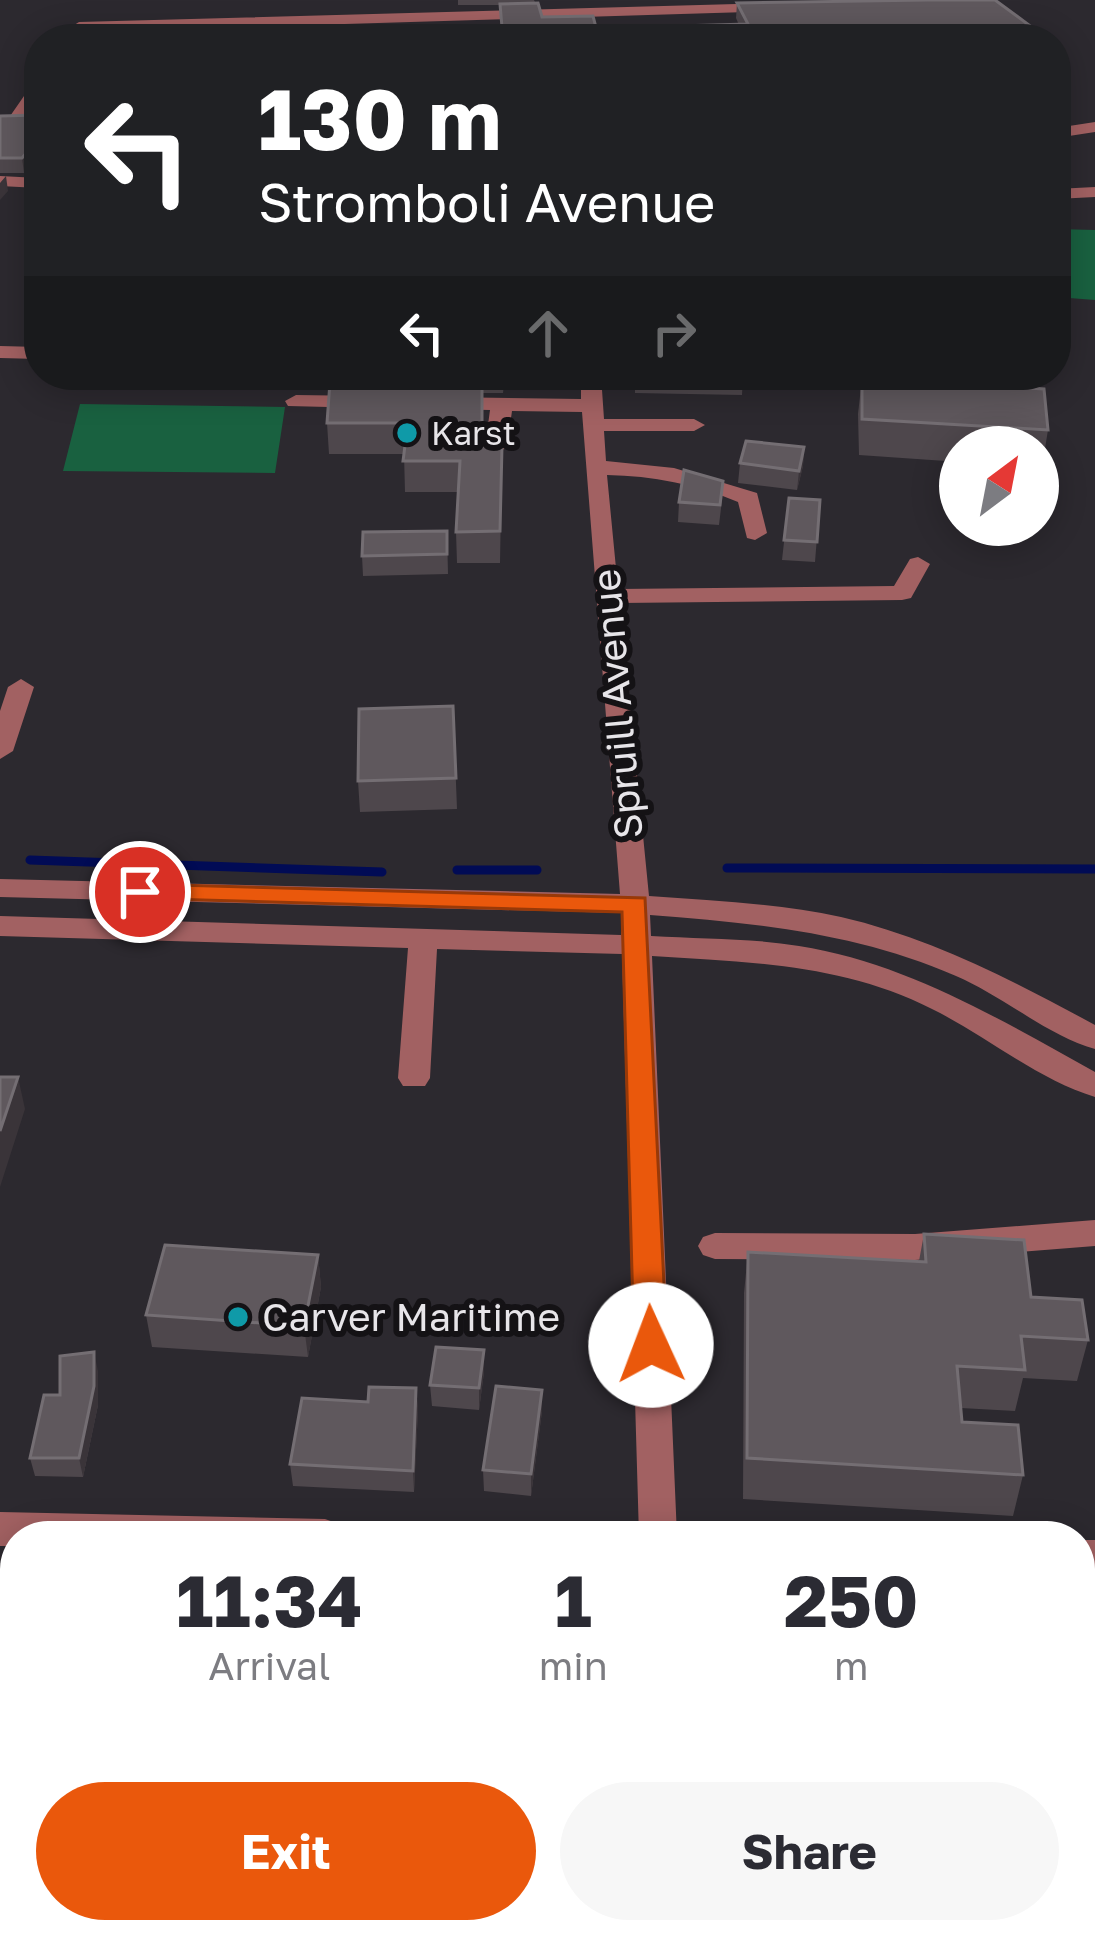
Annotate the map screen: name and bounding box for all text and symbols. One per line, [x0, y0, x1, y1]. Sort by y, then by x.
text: 130 m [258, 68, 502, 168]
icon: left [60, 72, 216, 228]
text: Stromboli Avenue [258, 169, 715, 234]
icon: left [389, 300, 455, 366]
icon: ahead [515, 300, 581, 366]
icon: right [641, 300, 707, 366]
place label: Karst [431, 413, 516, 452]
marker: Karst [394, 420, 420, 446]
north arrow [939, 426, 1059, 546]
map controls [939, 426, 1059, 546]
street label: Spruill Avenue [581, 567, 652, 841]
pin [89, 841, 191, 943]
icon: arrive [107, 859, 173, 925]
position arrow [588, 1282, 714, 1408]
place label: Carver Maritime [262, 1293, 560, 1340]
marker: Carver Maritime [225, 1304, 251, 1330]
text: 11:34 [176, 1556, 362, 1643]
text: 1 [555, 1556, 592, 1643]
text: 250 [784, 1556, 919, 1643]
text: Arrival [208, 1642, 330, 1689]
text: min [539, 1642, 608, 1689]
text: m [834, 1642, 869, 1689]
button: Exit [36, 1782, 536, 1920]
button: Share [560, 1782, 1059, 1920]

